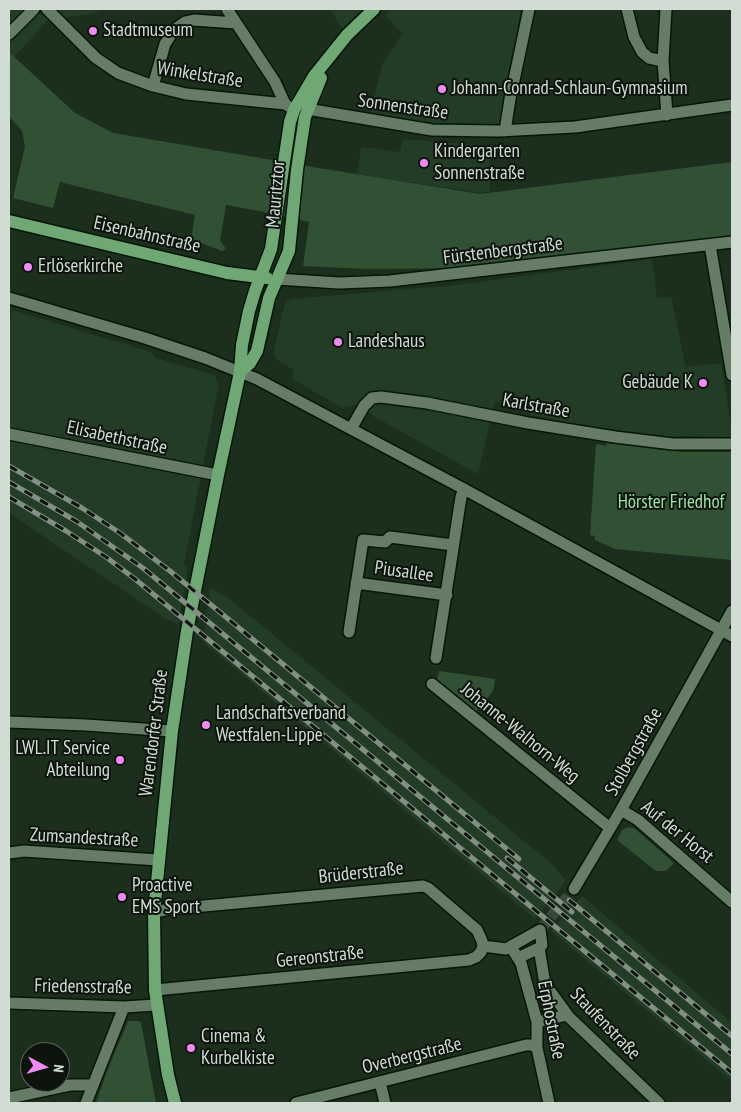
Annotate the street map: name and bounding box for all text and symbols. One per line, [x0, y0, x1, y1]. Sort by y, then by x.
place label: Stadtmuseum [103, 20, 193, 42]
marker: Stadtmuseum [87, 25, 99, 37]
street label: Winkelstraße [156, 57, 244, 93]
place label: Johann-Conrad-Schlaun-Gymnasium [452, 78, 688, 100]
marker: Johann-Conrad-Schlaun-Gymnasium [436, 83, 448, 95]
street label: Sonnenstraße [356, 89, 450, 125]
place label: Kindergarten Sonnenstraße [434, 141, 525, 185]
marker: Kindergarten Sonnenstraße [418, 157, 430, 169]
street label: Mauritztor [262, 159, 290, 229]
street label: Eisenbahnstraße [91, 212, 203, 258]
street label: Fürstenbergstraße [442, 232, 564, 270]
place label: Erlöserkirche [38, 256, 123, 278]
marker: Erlöserkirche [22, 261, 34, 273]
place label: Landeshaus [348, 331, 425, 353]
marker: Landeshaus [332, 336, 344, 348]
place label: Gebäude K [622, 372, 693, 394]
marker: Gebäude K [697, 377, 709, 389]
street label: Karlstraße [501, 389, 571, 423]
street label: Elisabethstraße [65, 416, 169, 460]
park label: Hörster Friedhof [618, 492, 724, 514]
street label: Piusallee [373, 557, 435, 587]
street label: Warendorfer Straße [135, 668, 173, 798]
street label: Johanne-Walhorn-Weg [456, 678, 584, 788]
place label: Landschaftsverband Westfalen-Lippe [216, 703, 346, 747]
street label: Stolbergstraße [601, 704, 667, 800]
marker: Landschaftsverband Westfalen-Lippe [200, 719, 212, 731]
place label: LWL.IT Service Abteilung [15, 738, 110, 782]
marker: LWL.IT Service Abteilung [114, 754, 126, 766]
street label: Auf der Horst [636, 796, 718, 868]
street label: Zumsandestraße [29, 824, 139, 852]
street label: Brüderstraße [317, 857, 405, 889]
place label: Proactive EMS Sport [132, 875, 200, 919]
marker: Proactive EMS Sport [116, 891, 128, 903]
street label: Gereonstraße [275, 941, 365, 973]
street label: Friedensstraße [34, 975, 132, 999]
street label: Erphostraße [532, 979, 570, 1061]
street label: Staufenstraße [565, 983, 645, 1065]
place label: Cinema & Kurbelkiste [201, 1026, 275, 1070]
street label: Overbergstraße [360, 1033, 464, 1079]
north arrow [20, 1042, 70, 1092]
marker: Cinema & Kurbelkiste [185, 1042, 197, 1054]
text: N [50, 1064, 68, 1073]

